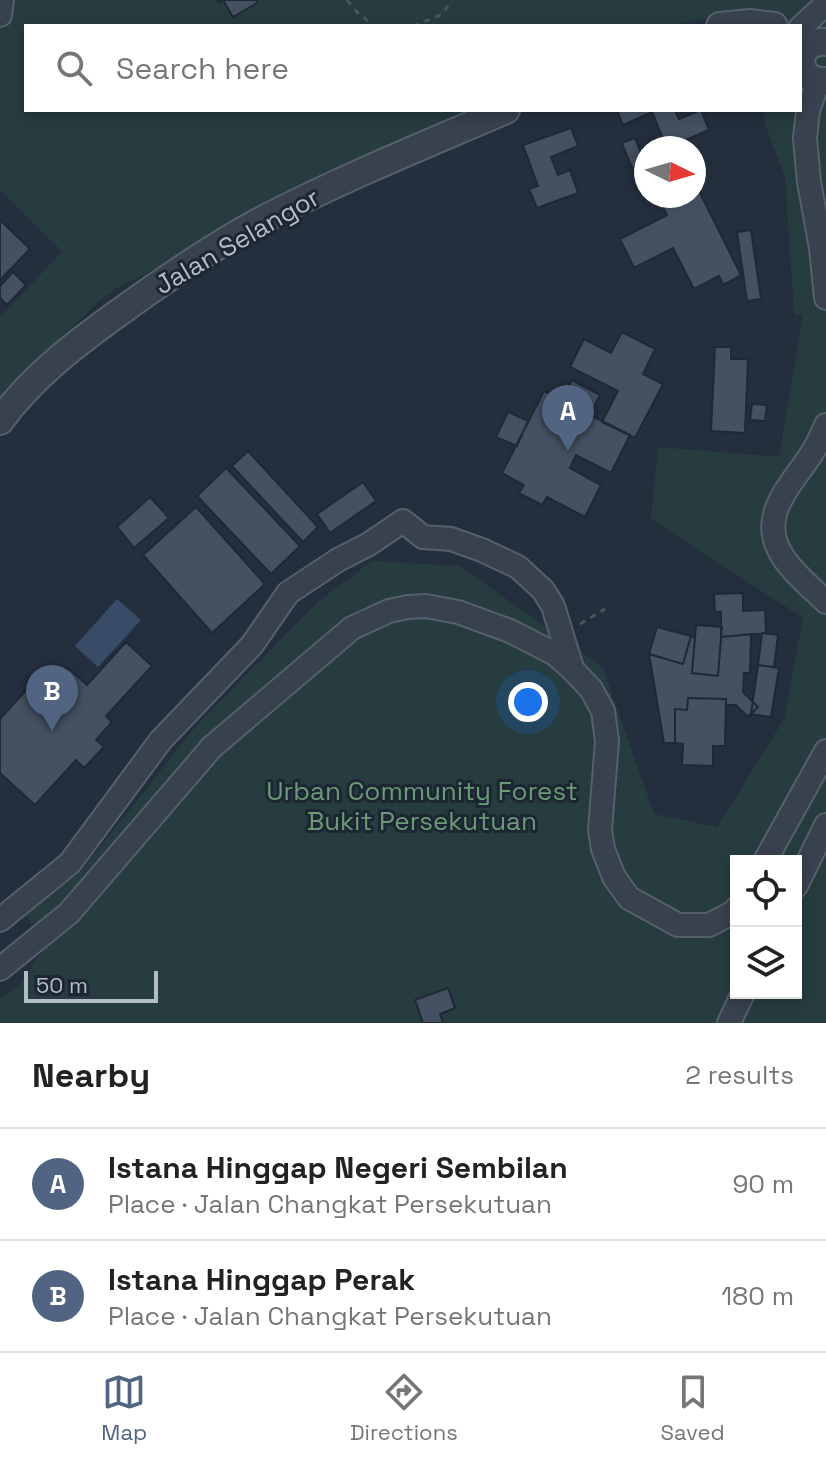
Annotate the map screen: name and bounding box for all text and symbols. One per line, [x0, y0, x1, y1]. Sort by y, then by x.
search box [24, 24, 802, 112]
icon: search [52, 46, 96, 90]
text: Search here [116, 49, 289, 88]
north arrow [634, 136, 706, 208]
street label: Jalan Selangor [148, 180, 326, 302]
pin: A [542, 385, 594, 451]
pin: B [26, 665, 78, 731]
your location [508, 682, 548, 722]
park label: Urban Community Forest Bukit Persekutuan [266, 774, 578, 838]
map controls [730, 855, 802, 999]
button: locate [730, 855, 802, 927]
button: layers [730, 927, 802, 999]
scale bar [24, 967, 158, 1003]
text: 50 m [36, 971, 88, 999]
text: Nearby [32, 1054, 150, 1097]
text: 2 results [685, 1058, 794, 1092]
text: Istana Hinggap Negeri Sembilan [108, 1148, 568, 1187]
text: A [50, 1167, 66, 1201]
text: 90 m [732, 1167, 794, 1201]
text: Place · Jalan Changkat Persekutuan [108, 1187, 552, 1221]
text: Istana Hinggap Perak [108, 1260, 415, 1299]
text: B [49, 1279, 67, 1313]
text: 180 m [721, 1279, 794, 1313]
text: Place · Jalan Changkat Persekutuan [108, 1299, 552, 1333]
tab: Map [101, 1370, 147, 1446]
tab: Directions [350, 1370, 458, 1446]
tab: Saved [660, 1370, 725, 1446]

